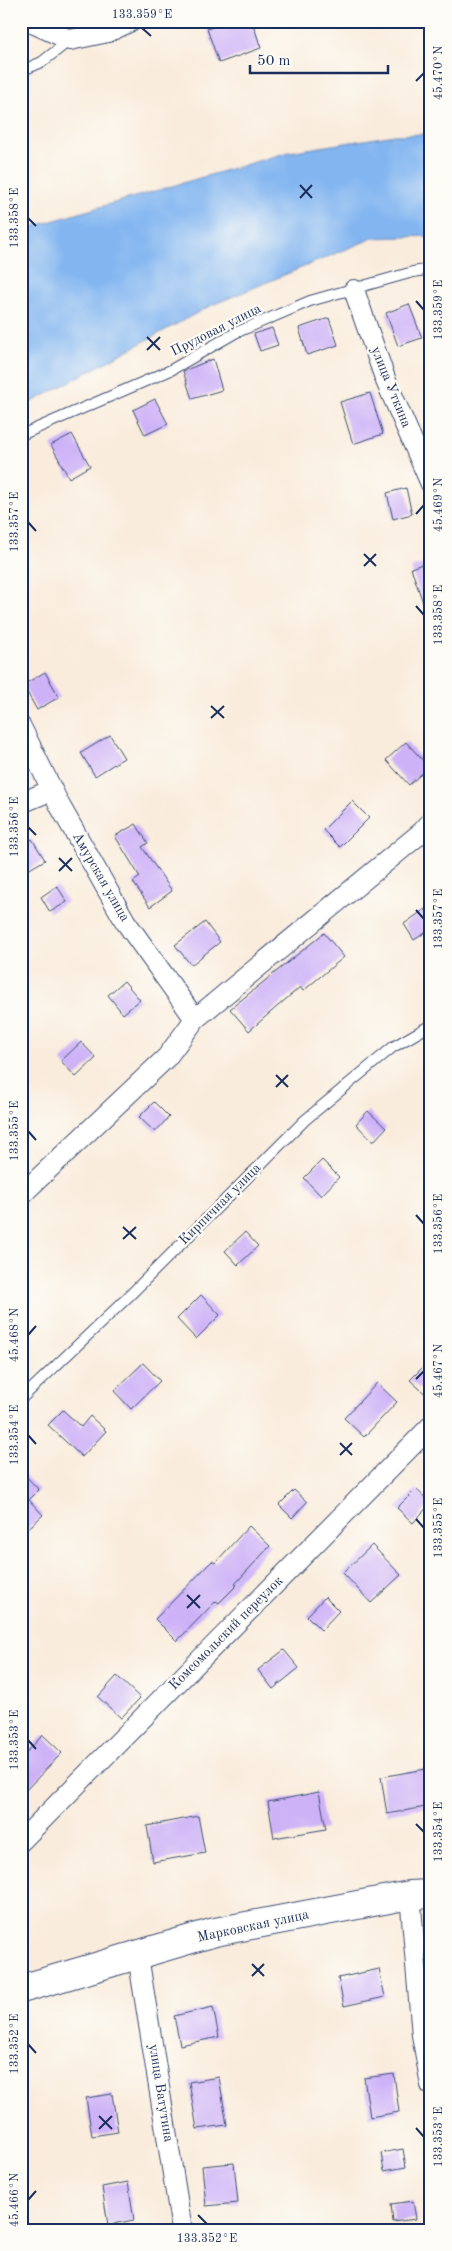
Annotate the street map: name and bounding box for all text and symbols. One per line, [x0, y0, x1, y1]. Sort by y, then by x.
text: 133.359°E [112, 8, 172, 21]
scale bar [250, 42, 387, 74]
text: 45.470°N [432, 46, 445, 100]
text: 50 m [257, 54, 291, 69]
text: 133.358°E [8, 188, 21, 248]
text: 133.359°E [432, 280, 445, 340]
street label: Прудовая улица [169, 301, 263, 359]
street label: улица Уткина [368, 344, 414, 430]
text: 45.469°N [432, 478, 445, 532]
text: 133.357°E [8, 492, 21, 552]
text: 133.358°E [432, 585, 445, 645]
text: 133.356°E [8, 797, 21, 857]
street label: Амурская улица [70, 830, 132, 924]
text: 133.357°E [432, 889, 445, 949]
text: 133.355°E [8, 1101, 21, 1161]
street label: Кирпичная улица [177, 1161, 263, 1247]
text: 133.356°E [432, 1194, 445, 1254]
text: 45.468°N [8, 1308, 21, 1362]
text: 45.467°N [432, 1344, 445, 1398]
text: 133.354°E [8, 1405, 21, 1465]
text: 133.355°E [432, 1498, 445, 1558]
street label: Комсомольский переулок [166, 1573, 286, 1693]
text: 133.353°E [8, 1710, 21, 1770]
text: 133.354°E [432, 1802, 445, 1862]
street label: Марковская улица [196, 1907, 310, 1945]
text: 133.352°E [8, 2014, 21, 2074]
street label: улица Ватутина [146, 2043, 176, 2143]
text: 133.353°E [432, 2107, 445, 2167]
text: 45.466°N [8, 2173, 21, 2227]
text: 133.352°E [177, 2232, 237, 2245]

